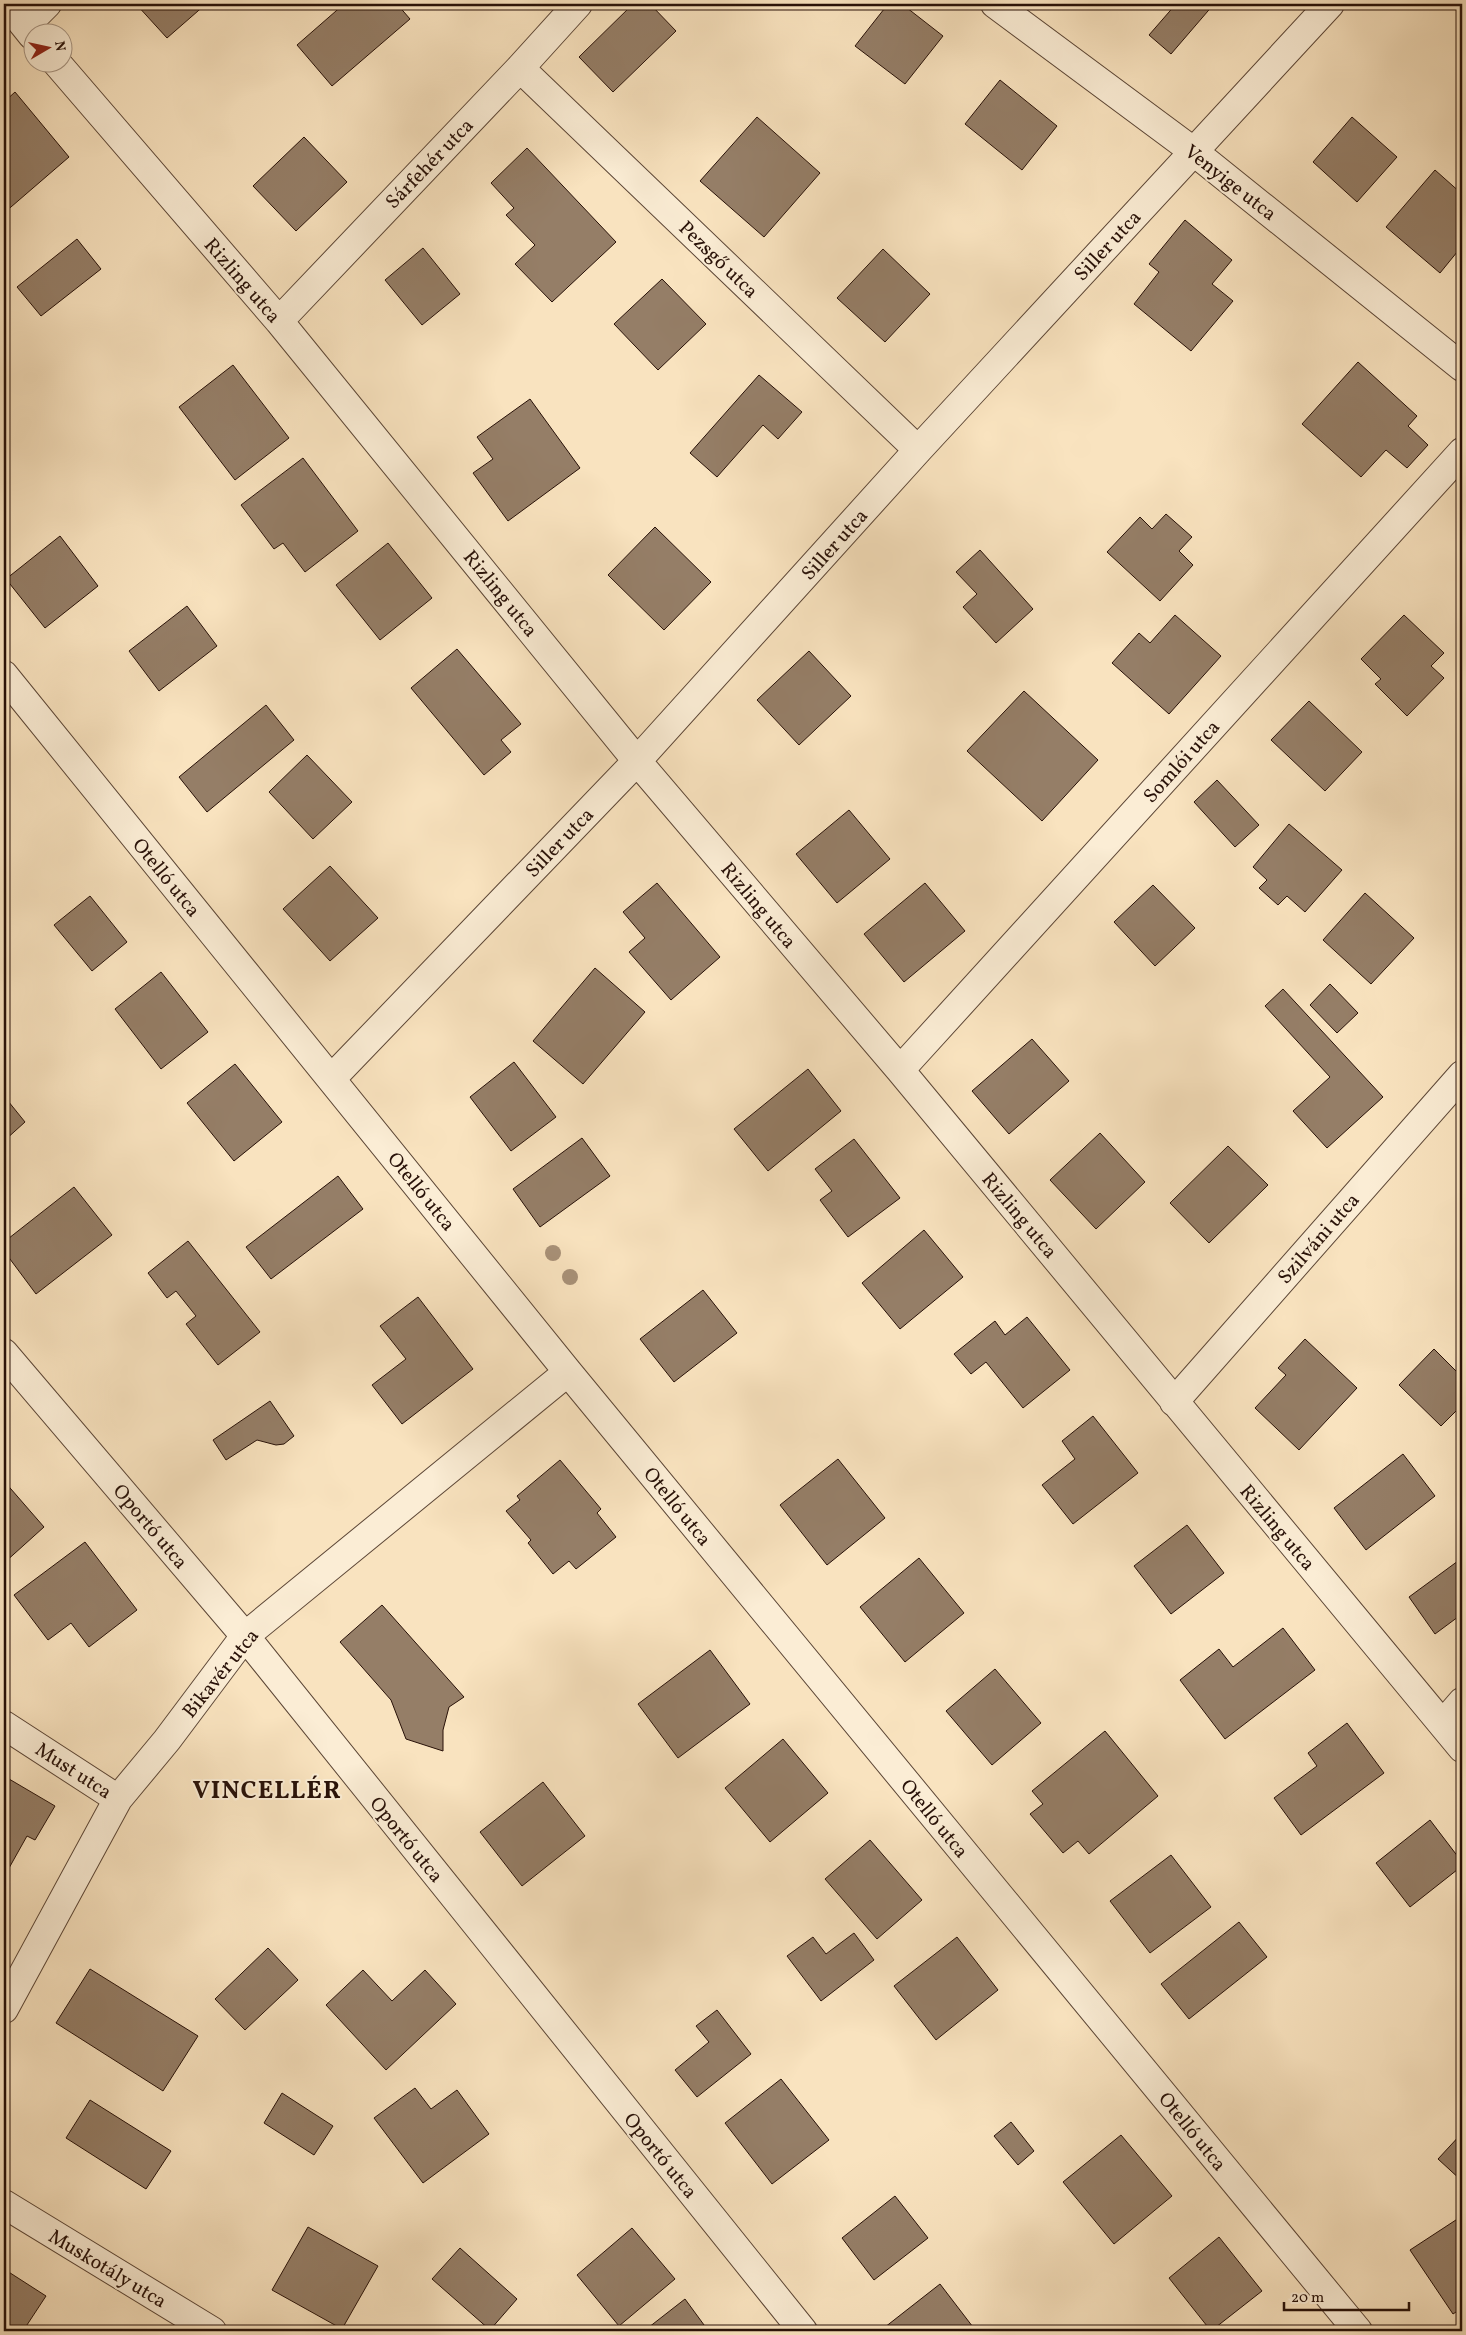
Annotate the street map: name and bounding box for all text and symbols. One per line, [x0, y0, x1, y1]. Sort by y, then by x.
north arrow [22, 22, 72, 72]
text: N [49, 40, 70, 53]
street label: Sárfehér utca [380, 113, 481, 216]
street label: Venyige utca [1178, 139, 1282, 228]
street label: Siller utca [1068, 205, 1149, 288]
street label: Pezsgő utca [672, 215, 764, 306]
street label: Rizling utca [197, 233, 286, 330]
street label: Siller utca [796, 503, 875, 587]
street label: Rizling utca [456, 545, 543, 644]
street label: Somlói utca [1138, 715, 1227, 810]
street label: Siller utca [520, 802, 601, 885]
street label: Otelló utca [125, 833, 206, 924]
street label: Rizling utca [713, 857, 802, 955]
street label: Otelló utca [380, 1147, 461, 1238]
street label: Rizling utca [974, 1167, 1063, 1265]
street label: Szilváni utca [1272, 1188, 1367, 1291]
street label: Otelló utca [636, 1462, 717, 1553]
street label: Oportó utca [105, 1479, 194, 1576]
street label: Rizling utca [1232, 1479, 1321, 1577]
street label: Bikavér utca [177, 1623, 266, 1725]
street label: Must utca [29, 1736, 117, 1807]
district label: VINCELLÉR [192, 1774, 342, 1809]
street label: Otelló utca [893, 1774, 974, 1865]
street label: Oportó utca [362, 1791, 449, 1889]
street label: Otelló utca [1151, 2087, 1232, 2178]
street label: Oportó utca [616, 2107, 703, 2205]
street label: Muskotály utca [43, 2223, 171, 2316]
scale bar [1284, 2280, 1408, 2312]
text: 20 m [1291, 2288, 1324, 2309]

